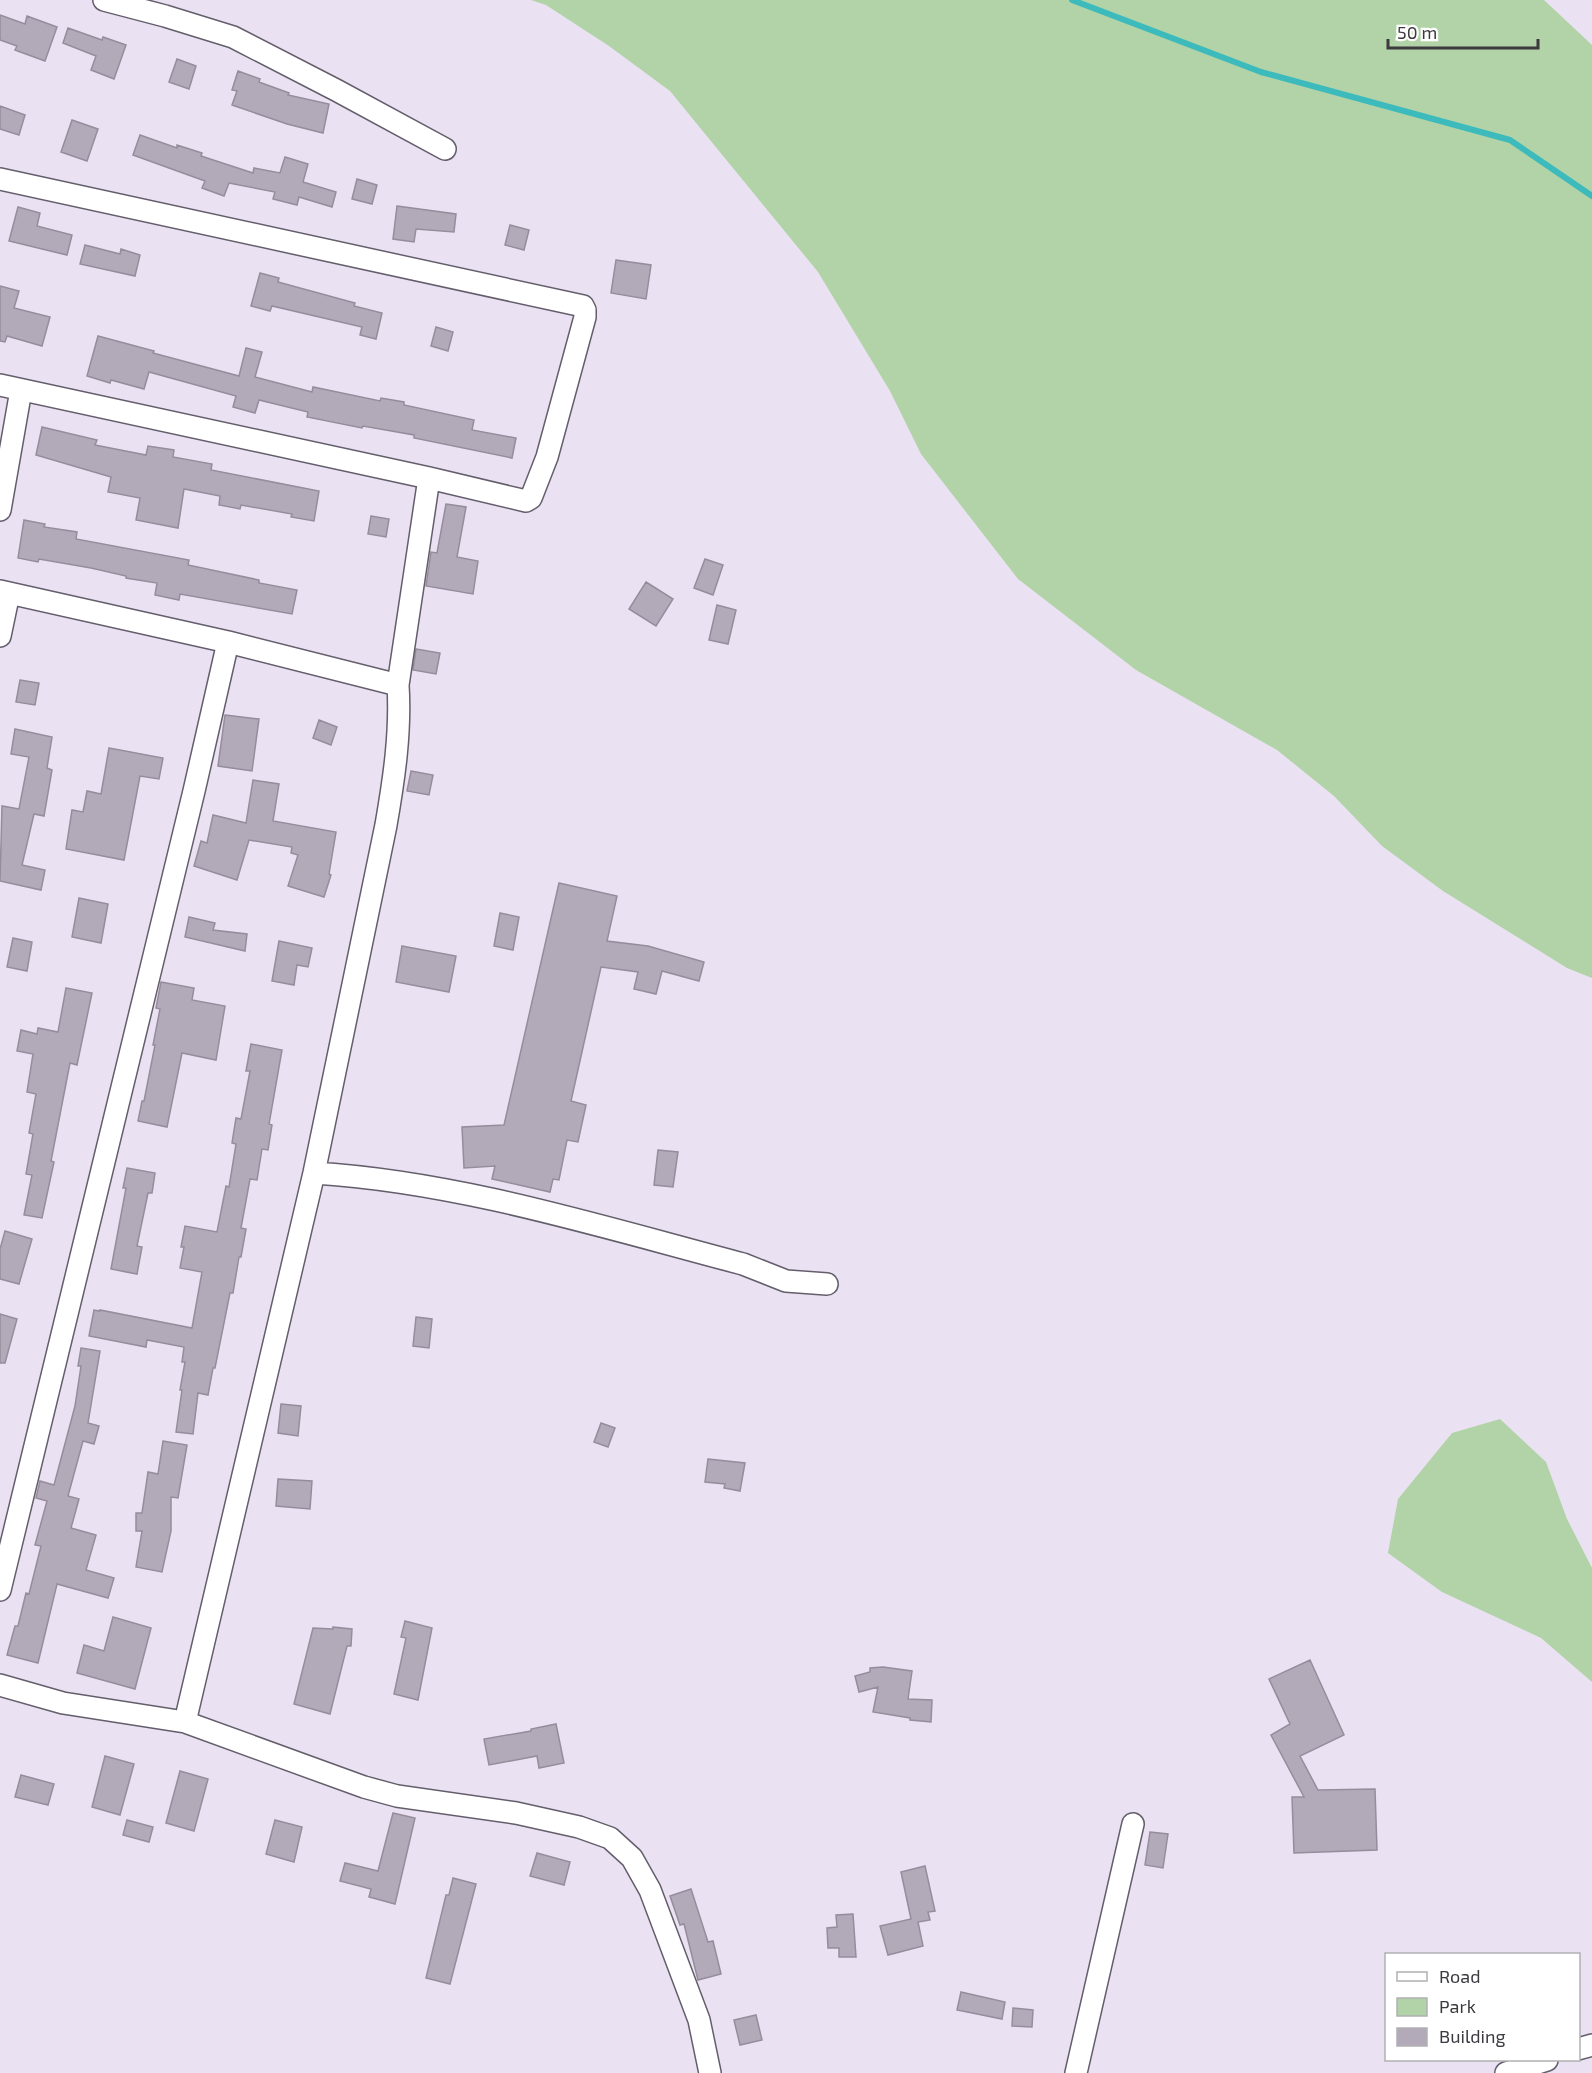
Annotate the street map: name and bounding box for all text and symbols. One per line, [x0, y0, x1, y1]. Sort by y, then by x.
scale bar [1388, 12, 1538, 50]
text: 50 m [1397, 21, 1437, 43]
legend [1385, 1953, 1580, 2061]
text: Road [1439, 1965, 1480, 1987]
text: Park [1439, 1995, 1476, 2017]
text: Building [1439, 2025, 1506, 2047]

